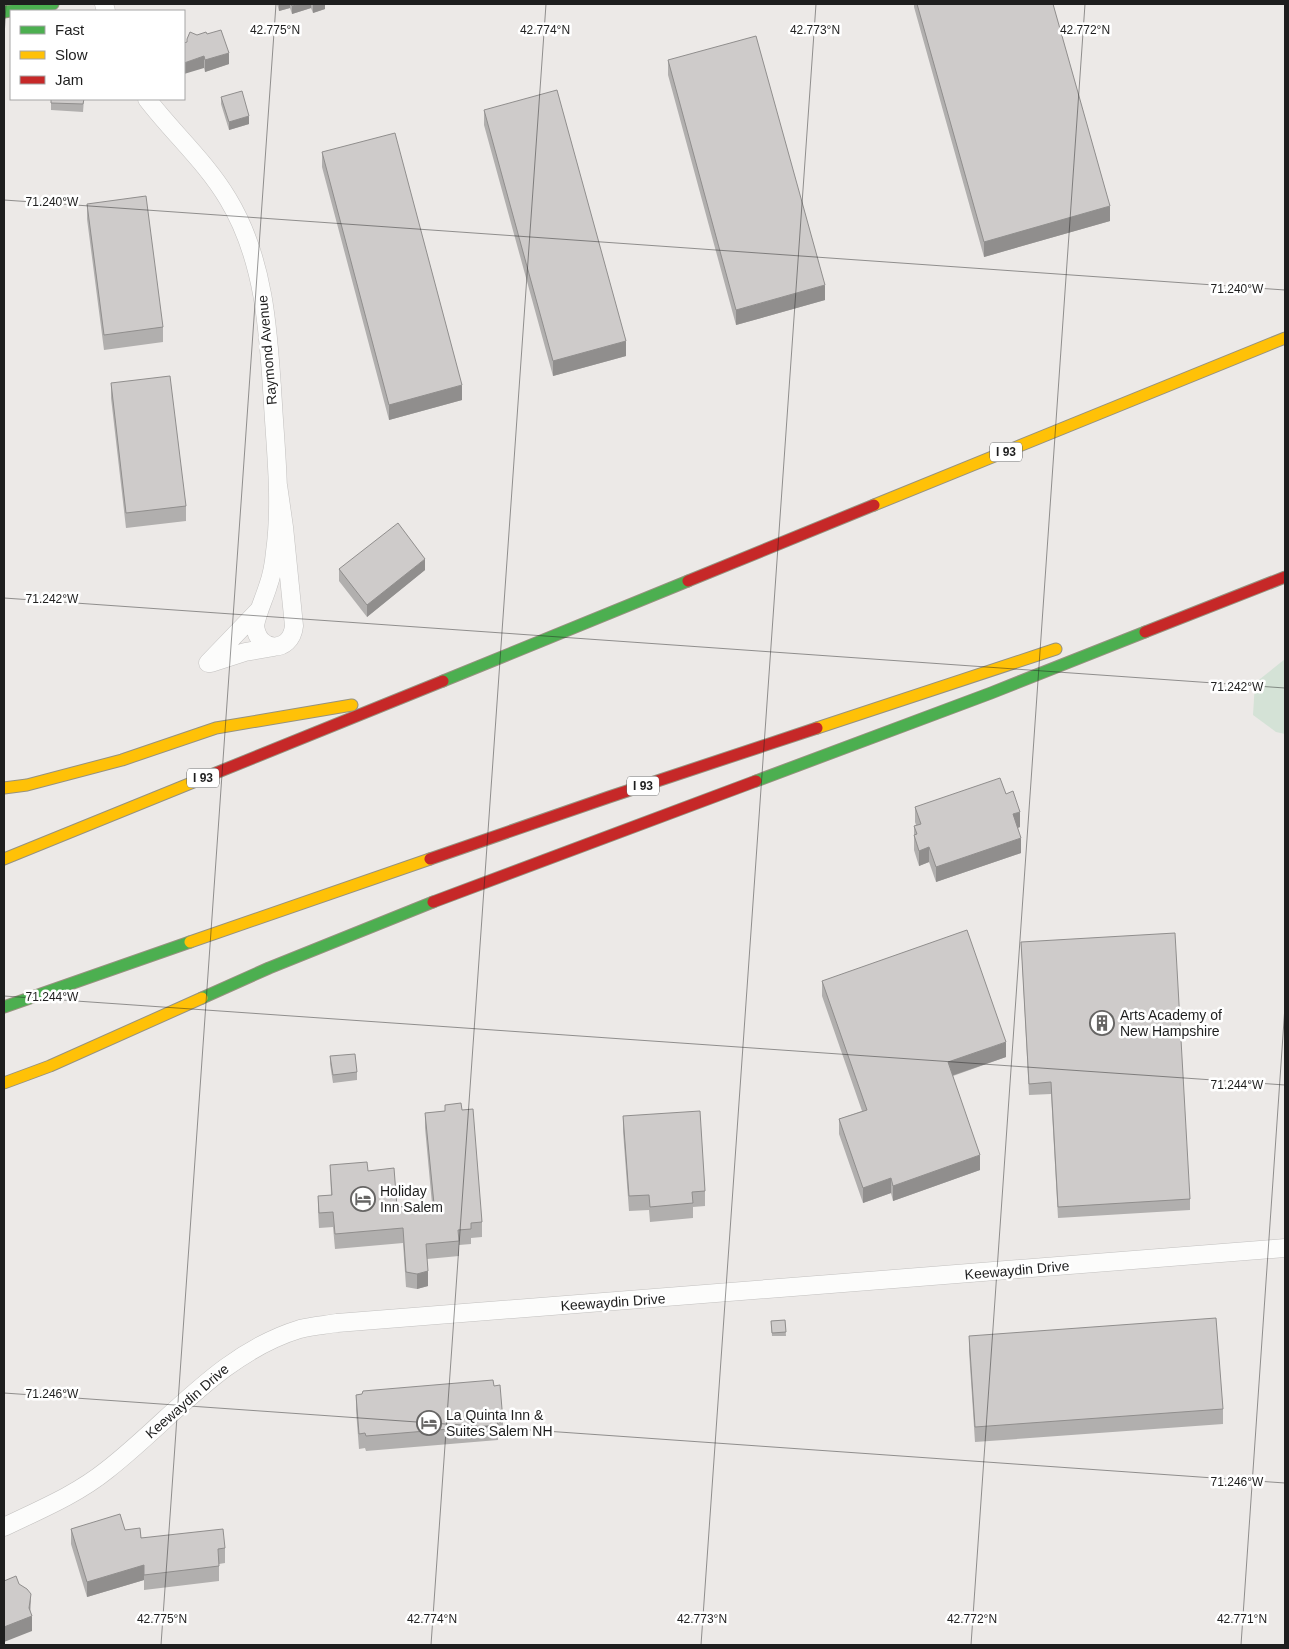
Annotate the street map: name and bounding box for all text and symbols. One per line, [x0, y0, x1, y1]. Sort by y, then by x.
legend [10, 10, 185, 100]
text: Fast [55, 21, 85, 38]
text: 42.775°N [250, 23, 300, 37]
text: 42.774°N [520, 23, 570, 37]
text: 42.773°N [790, 23, 840, 37]
text: 42.772°N [1060, 23, 1110, 37]
text: Slow [55, 46, 88, 63]
text: Jam [55, 71, 83, 88]
text: 71.240°W [26, 195, 79, 209]
text: 71.240°W [1211, 282, 1264, 296]
street label: Raymond Avenue [254, 294, 280, 406]
road number: I 93 [990, 442, 1022, 462]
text: 71.242°W [26, 592, 79, 606]
text: 71.242°W [1211, 680, 1264, 694]
road number: I 93 [187, 768, 219, 788]
road number: I 93 [627, 776, 659, 796]
text: 71.244°W [26, 990, 79, 1004]
place label: Arts Academy of New Hampshire [1120, 1007, 1222, 1039]
building icon: Arts Academy of New Hampshire [1089, 1010, 1115, 1036]
text: 71.244°W [1211, 1078, 1264, 1092]
place label: Holiday Inn Salem [380, 1183, 443, 1215]
hotel icon: Holiday Inn Salem [350, 1186, 376, 1212]
street label: Keewaydin Drive [964, 1257, 1070, 1283]
street label: Keewaydin Drive [560, 1290, 666, 1314]
street label: Keewaydin Drive [142, 1360, 232, 1442]
text: 71.246°W [26, 1387, 79, 1401]
place label: La Quinta Inn & Suites Salem NH [446, 1407, 553, 1439]
hotel icon: La Quinta Inn & Suites Salem NH [416, 1410, 442, 1436]
text: 71.246°W [1211, 1475, 1264, 1489]
text: 42.775°N [137, 1612, 187, 1626]
text: 42.774°N [407, 1612, 457, 1626]
text: 42.773°N [677, 1612, 727, 1626]
text: 42.772°N [947, 1612, 997, 1626]
text: 42.771°N [1217, 1612, 1267, 1626]

